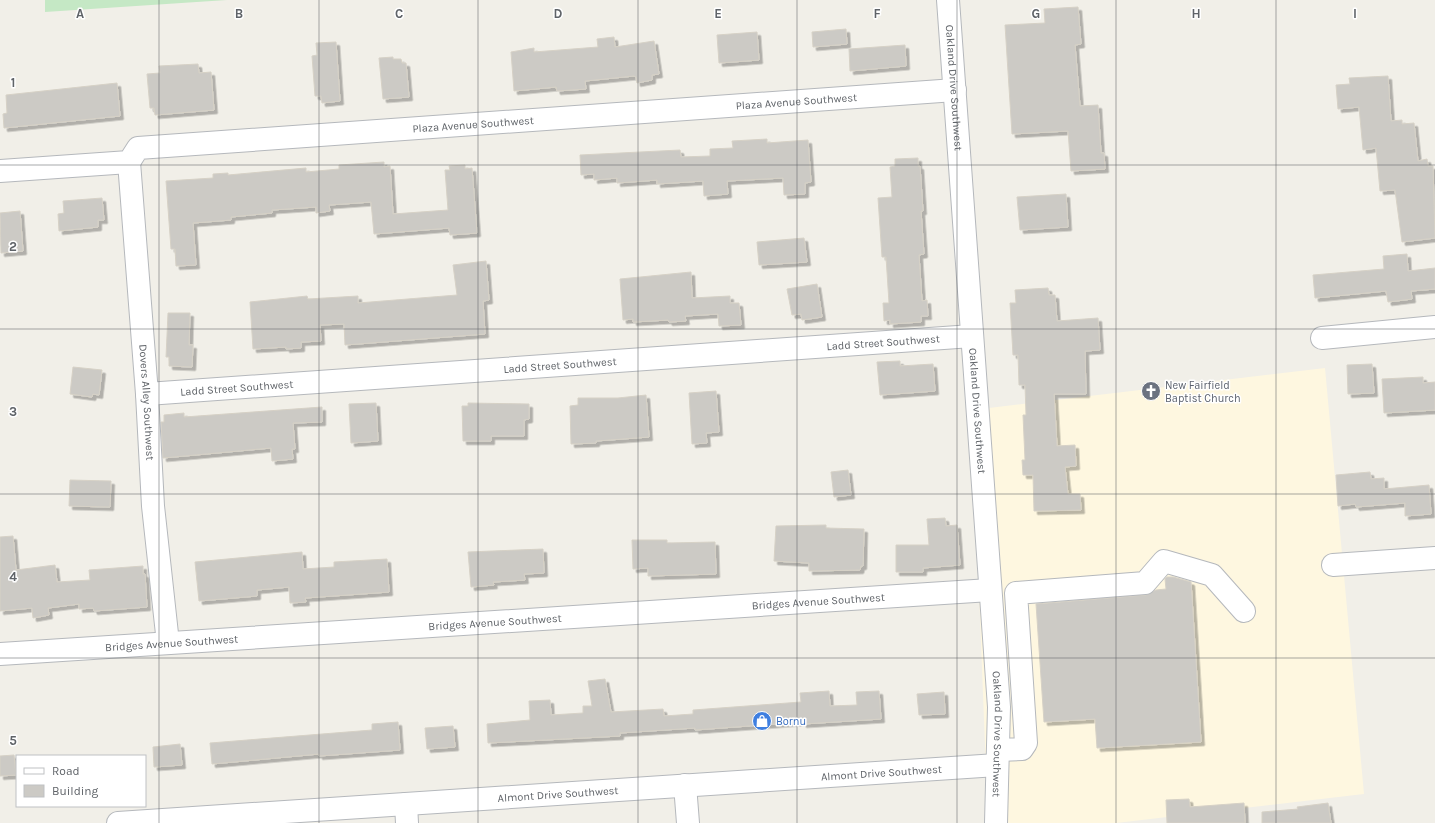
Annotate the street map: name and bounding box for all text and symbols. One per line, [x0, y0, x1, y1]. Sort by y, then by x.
text: A [76, 6, 84, 21]
text: B [235, 6, 243, 21]
text: C [395, 6, 403, 21]
text: D [554, 6, 563, 21]
text: E [714, 6, 722, 21]
text: F [873, 6, 881, 21]
text: G [1032, 6, 1040, 21]
text: H [1191, 6, 1201, 21]
text: I [1353, 6, 1357, 21]
street label: Oakland Drive Southwest [943, 24, 965, 151]
text: 1 [11, 75, 15, 90]
street label: Plaza Avenue Southwest [735, 91, 858, 113]
street label: Plaza Avenue Southwest [412, 114, 534, 135]
text: 2 [9, 239, 17, 254]
street label: Ladd Street Southwest [826, 332, 940, 353]
street label: Dovers Alley Southwest [136, 344, 157, 461]
street label: Oakland Drive Southwest [966, 347, 988, 474]
street label: Ladd Street Southwest [503, 355, 617, 376]
street label: Ladd Street Southwest [180, 378, 294, 399]
place label: New Fairfield Baptist Church [1165, 379, 1241, 405]
church icon: New Fairfield Baptist Church [1140, 380, 1162, 402]
text: 3 [9, 404, 17, 419]
text: 4 [9, 569, 17, 584]
street label: Bridges Avenue Southwest [751, 591, 885, 612]
street label: Bridges Avenue Southwest [428, 612, 562, 633]
street label: Bridges Avenue Southwest [105, 633, 239, 654]
street label: Oakland Drive Southwest [989, 671, 1005, 797]
shop icon: Bornu [751, 710, 773, 732]
place label: Bornu [776, 715, 806, 728]
text: 5 [9, 733, 17, 748]
legend [16, 755, 146, 807]
street label: Almont Drive Southwest [820, 763, 942, 784]
text: Road [52, 764, 80, 778]
text: Building [52, 784, 99, 798]
street label: Almont Drive Southwest [497, 784, 619, 805]

